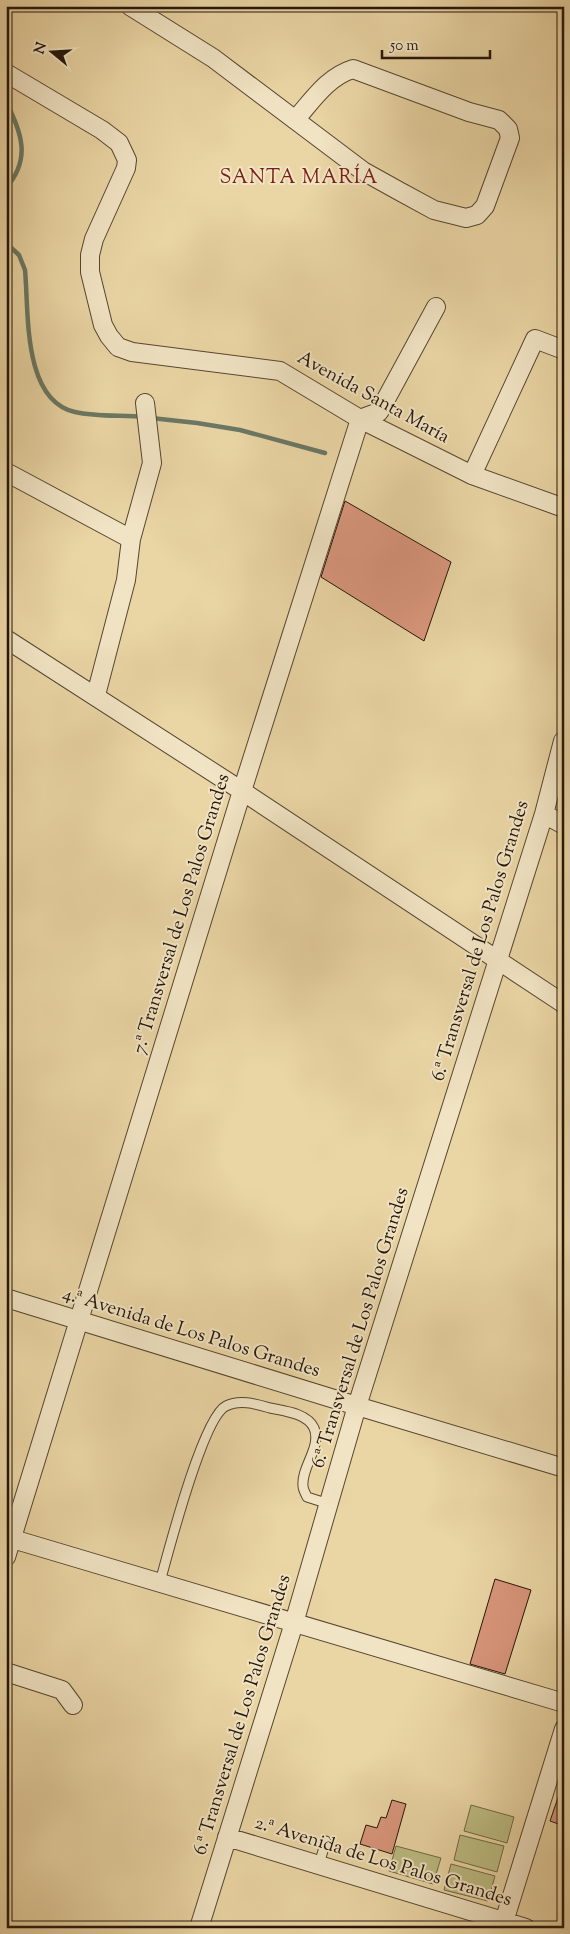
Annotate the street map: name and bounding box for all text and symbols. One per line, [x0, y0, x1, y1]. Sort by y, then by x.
north arrow [28, 28, 78, 78]
scale bar [382, 28, 490, 60]
text: 50 m [389, 36, 419, 57]
text: N [30, 40, 53, 57]
district label: SANTA MARÍA [219, 163, 379, 193]
street label: Avenida Santa María [292, 345, 454, 451]
street label: 7.ª Transversal de Los Palos Grandes [126, 770, 238, 1058]
street label: 6.ª Transversal de Los Palos Grandes [425, 797, 537, 1085]
street label: 6.ª Transversal de Los Palos Grandes [305, 1184, 417, 1472]
street label: 4.ª Avenida de Los Palos Grandes [59, 1281, 323, 1385]
street label: 6.ª Transversal de Los Palos Grandes [187, 1571, 299, 1859]
street label: 2.ª Avenida de Los Palos Grandes [251, 1810, 515, 1914]

